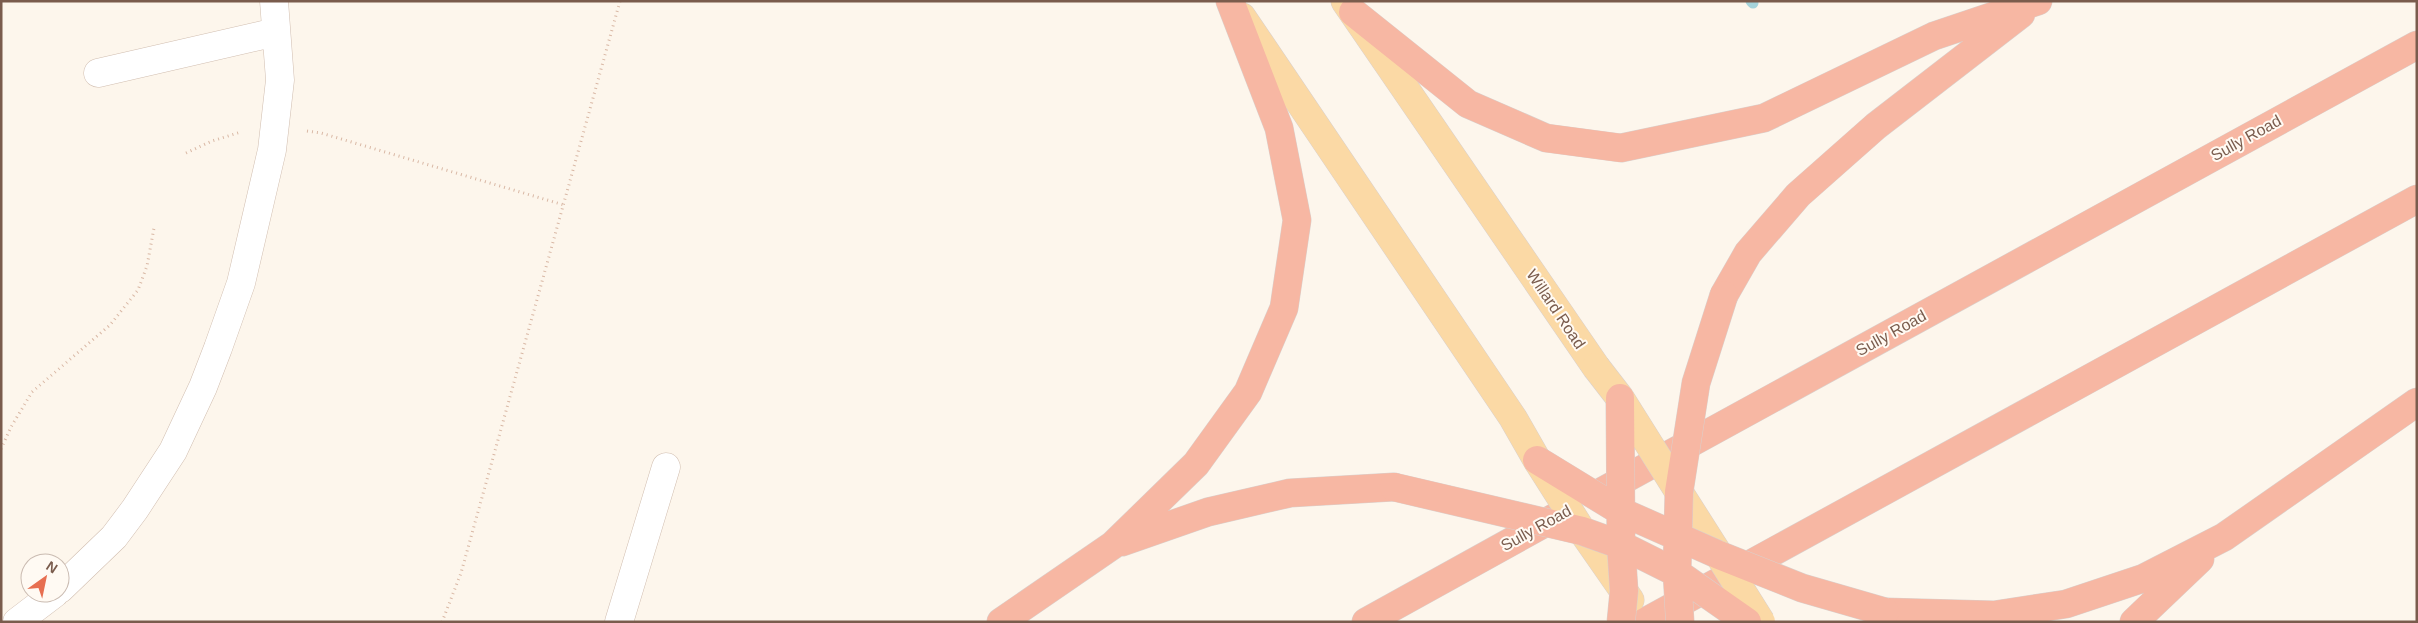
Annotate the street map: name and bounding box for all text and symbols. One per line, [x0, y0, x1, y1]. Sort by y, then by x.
street label: Sully Road [2208, 112, 2284, 164]
street label: Willard Road [1523, 266, 1589, 352]
street label: Sully Road [1853, 307, 1929, 359]
street label: Sully Road [1498, 502, 1574, 554]
north arrow [20, 553, 70, 603]
text: N [43, 558, 61, 577]

